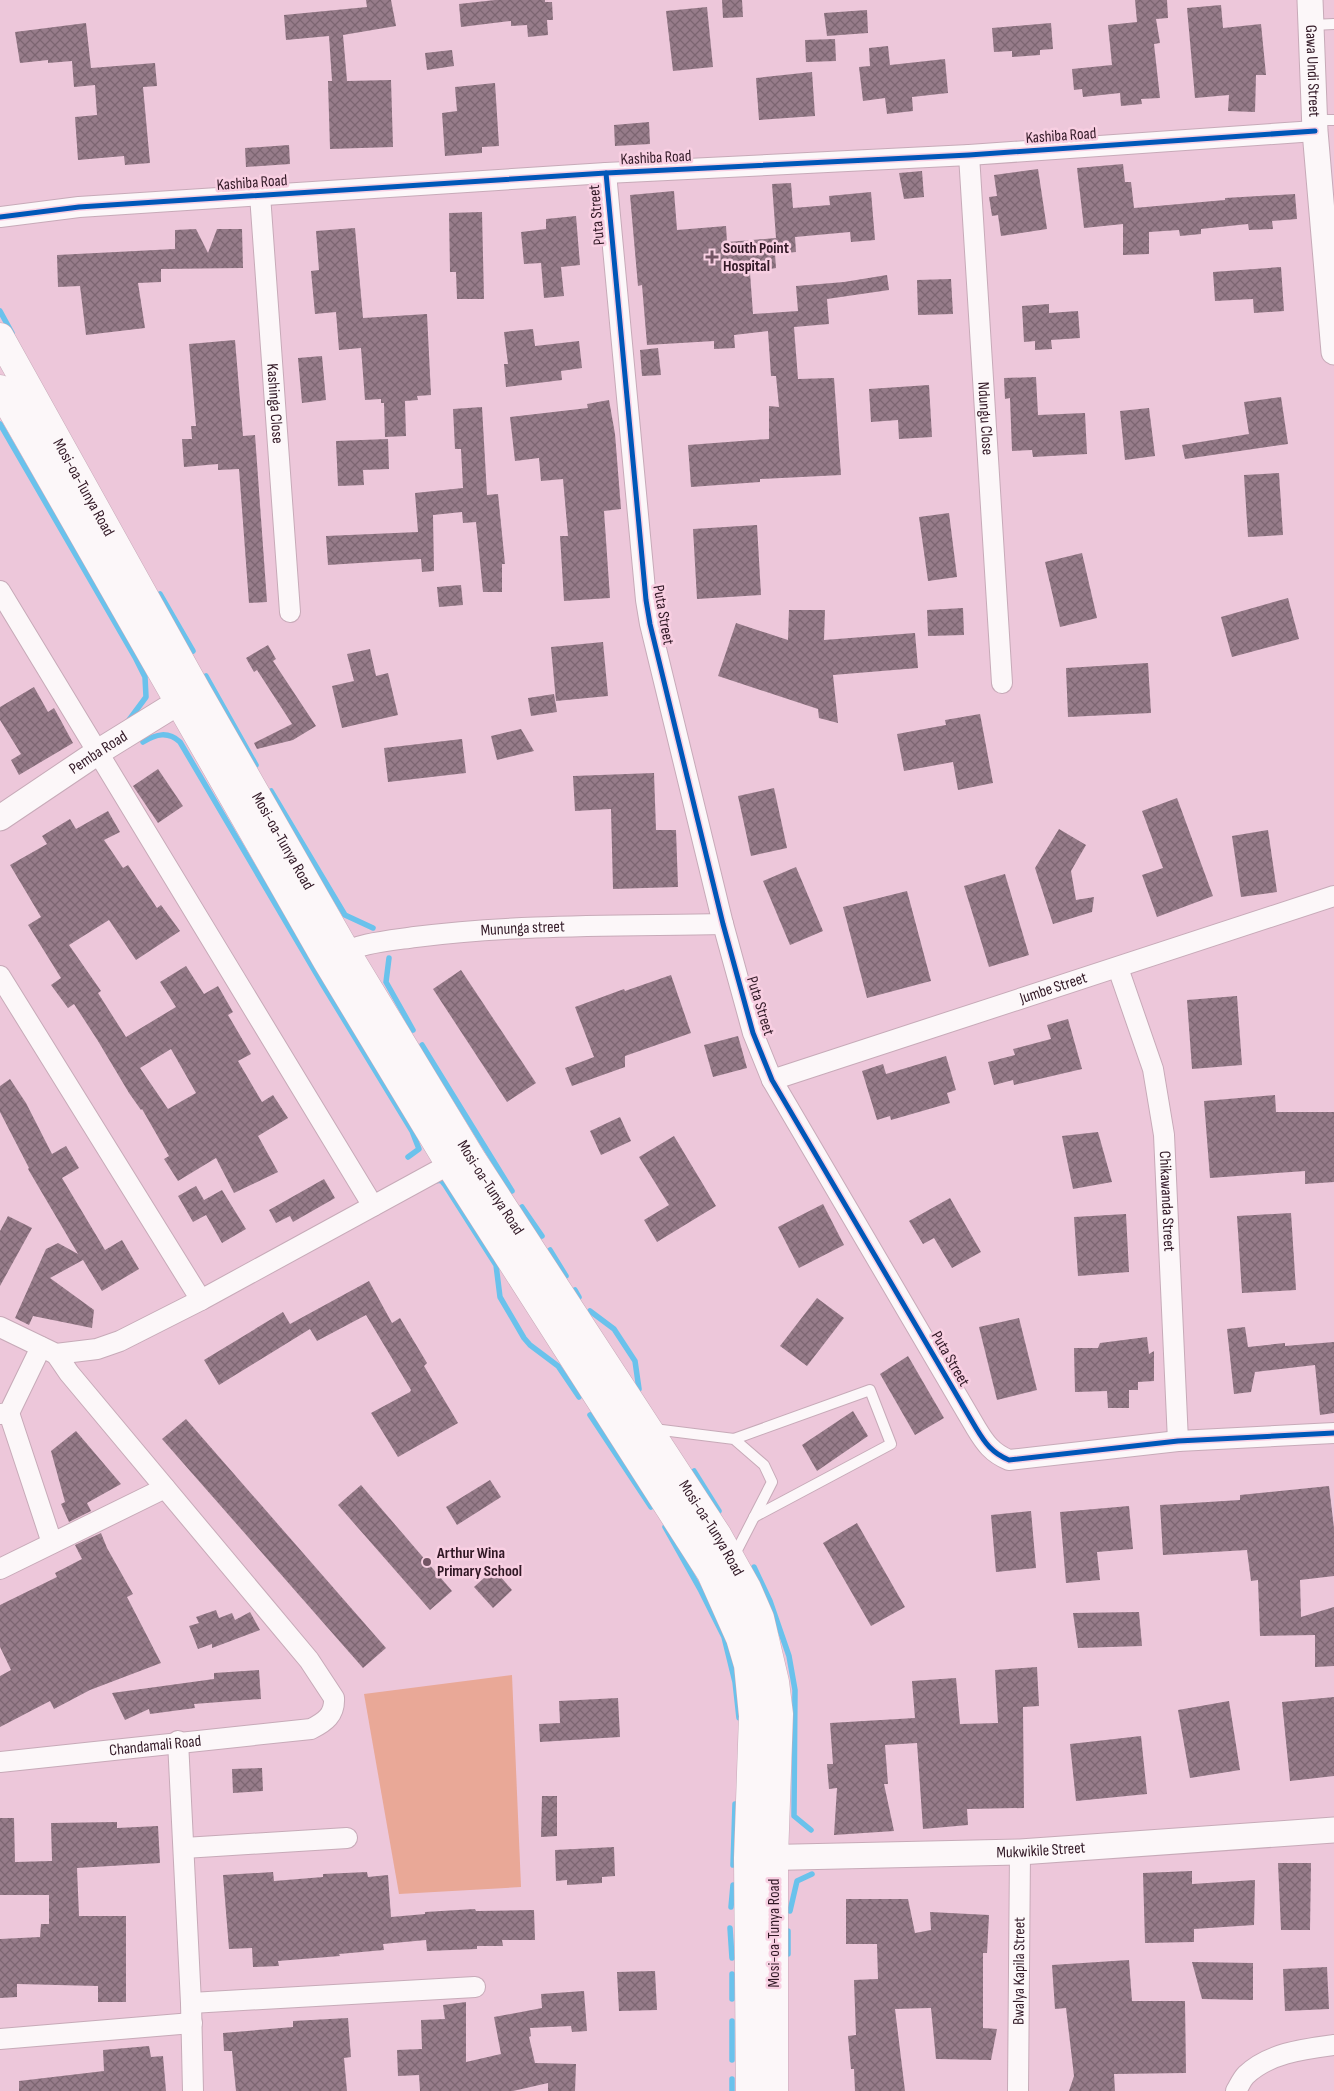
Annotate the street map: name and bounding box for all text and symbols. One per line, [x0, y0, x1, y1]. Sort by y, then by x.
street label: Gawa Undi Street [1301, 24, 1324, 118]
street label: Kashiba Road [1025, 124, 1097, 148]
street label: Kashiba Road [620, 147, 692, 169]
street label: Kashiba Road [216, 171, 288, 195]
street label: Puta Street [585, 184, 609, 246]
place label: South Point Hospital [723, 239, 789, 276]
marker: South Point Hospital [705, 250, 719, 264]
street label: Kashinga Close [263, 363, 287, 444]
street label: Ndungu Close [974, 381, 997, 456]
street label: Mosi-oa-Tunya Road [49, 435, 118, 540]
street label: Puta Street [648, 583, 678, 647]
street label: Pemba Road [65, 727, 131, 778]
street label: Mosi-oa-Tunya Road [248, 789, 318, 893]
street label: Mununga street [480, 917, 565, 940]
street label: Jumbe Street [1016, 968, 1089, 1008]
street label: Puta Street [742, 974, 778, 1038]
street label: Mosi-oa-Tunya Road [453, 1137, 528, 1238]
street label: Chikawanda Street [1155, 1150, 1179, 1252]
street label: Puta Street [927, 1328, 973, 1390]
street label: Mosi-oa-Tunya Road [675, 1477, 748, 1579]
place label: Arthur Wina Primary School [436, 1544, 522, 1581]
marker: Arthur Wina Primary School [421, 1556, 433, 1568]
street label: Chandamali Road [108, 1731, 202, 1760]
street label: Mukwikile Street [996, 1838, 1086, 1862]
street label: Mosi-oa-Tunya Road [765, 1879, 784, 1987]
street label: Bwalya Kapila Street [1009, 1917, 1029, 2025]

